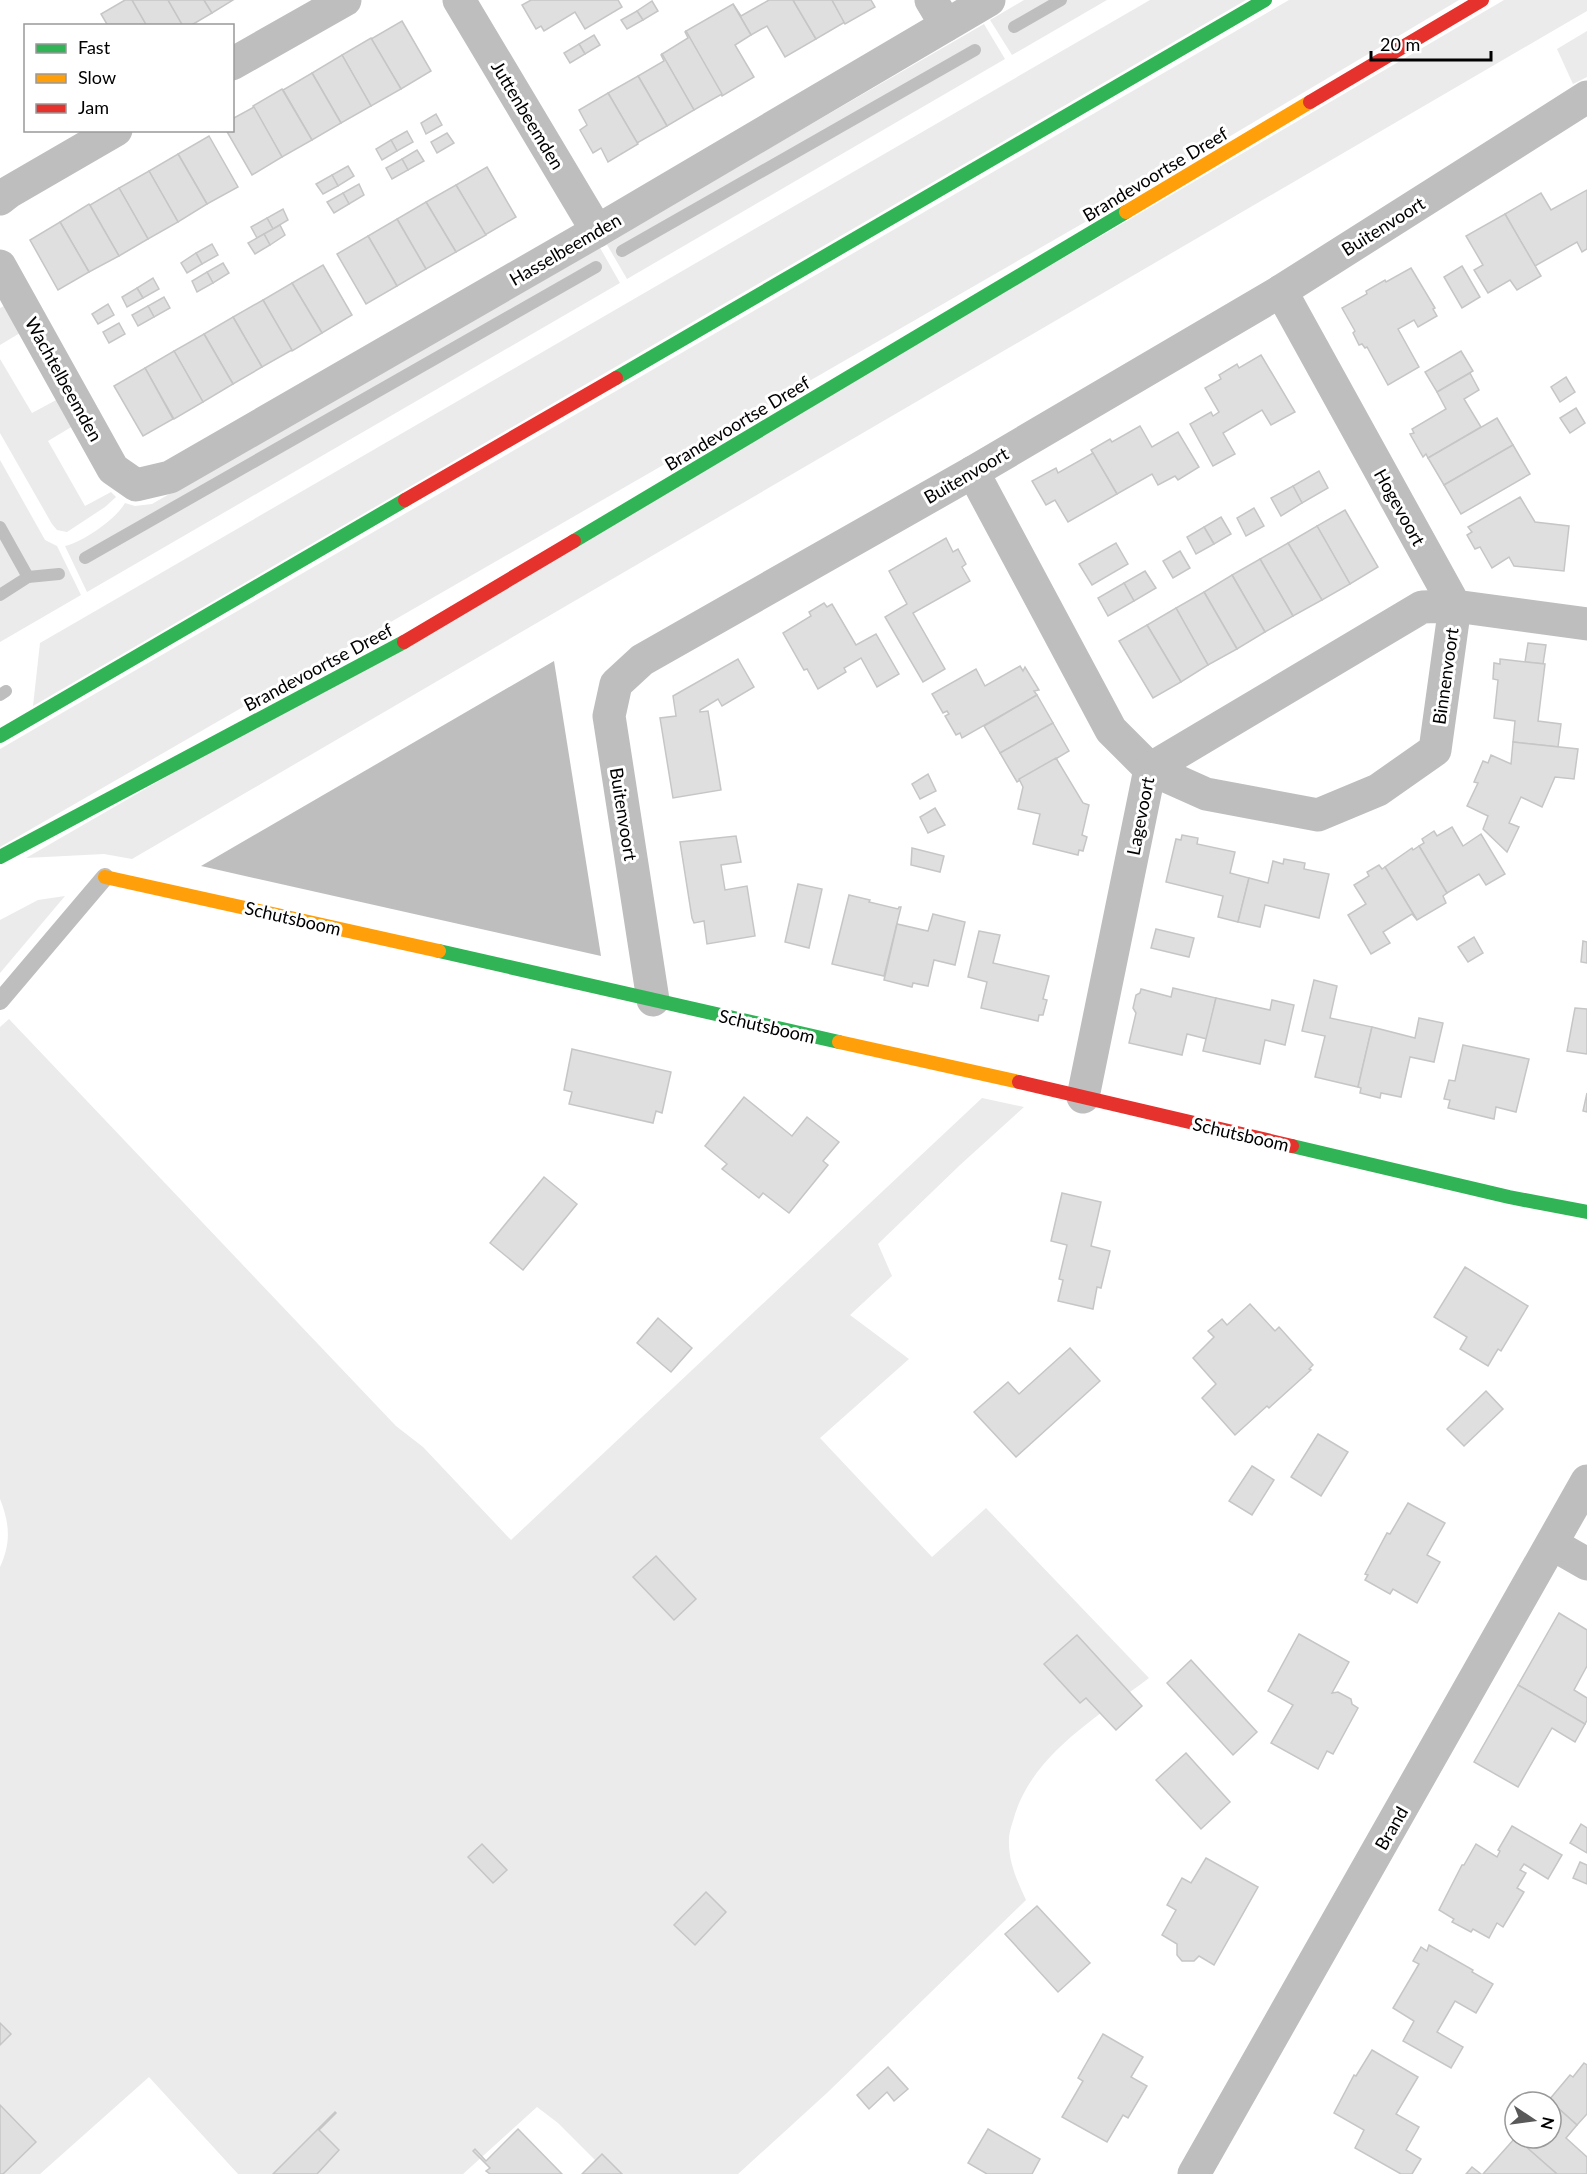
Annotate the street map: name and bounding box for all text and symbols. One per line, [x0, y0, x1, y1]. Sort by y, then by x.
legend [24, 24, 234, 132]
scale bar [1371, 24, 1491, 62]
text: 20 m [1380, 33, 1420, 55]
text: Fast [78, 36, 111, 58]
street label: Juttenbeemden [487, 57, 569, 173]
text: Slow [78, 66, 116, 88]
text: Jam [78, 96, 109, 118]
street label: Brandevoortse Dreef [1078, 122, 1232, 226]
street label: Buitenvoort [1337, 191, 1429, 260]
street label: Hasselbeemden [505, 208, 625, 290]
street label: Wachtelbeemden [21, 313, 107, 445]
street label: Brandevoortse Dreef [660, 371, 814, 475]
street label: Buitenvoort [920, 442, 1013, 508]
street label: Hogevoort [1370, 465, 1430, 550]
street label: Brandevoortse Dreef [240, 618, 397, 716]
street label: Binnenvoort [1427, 626, 1463, 726]
street label: Buitenvoort [606, 766, 642, 863]
street label: Lagevoort [1122, 775, 1158, 857]
street label: Schutsboom [243, 896, 343, 940]
street label: Schutsboom [717, 1004, 817, 1048]
street label: Schutsboom [1191, 1112, 1291, 1156]
street label: Brand [1370, 1802, 1412, 1854]
north arrow [1503, 2090, 1563, 2150]
text: N [1537, 2115, 1559, 2132]

